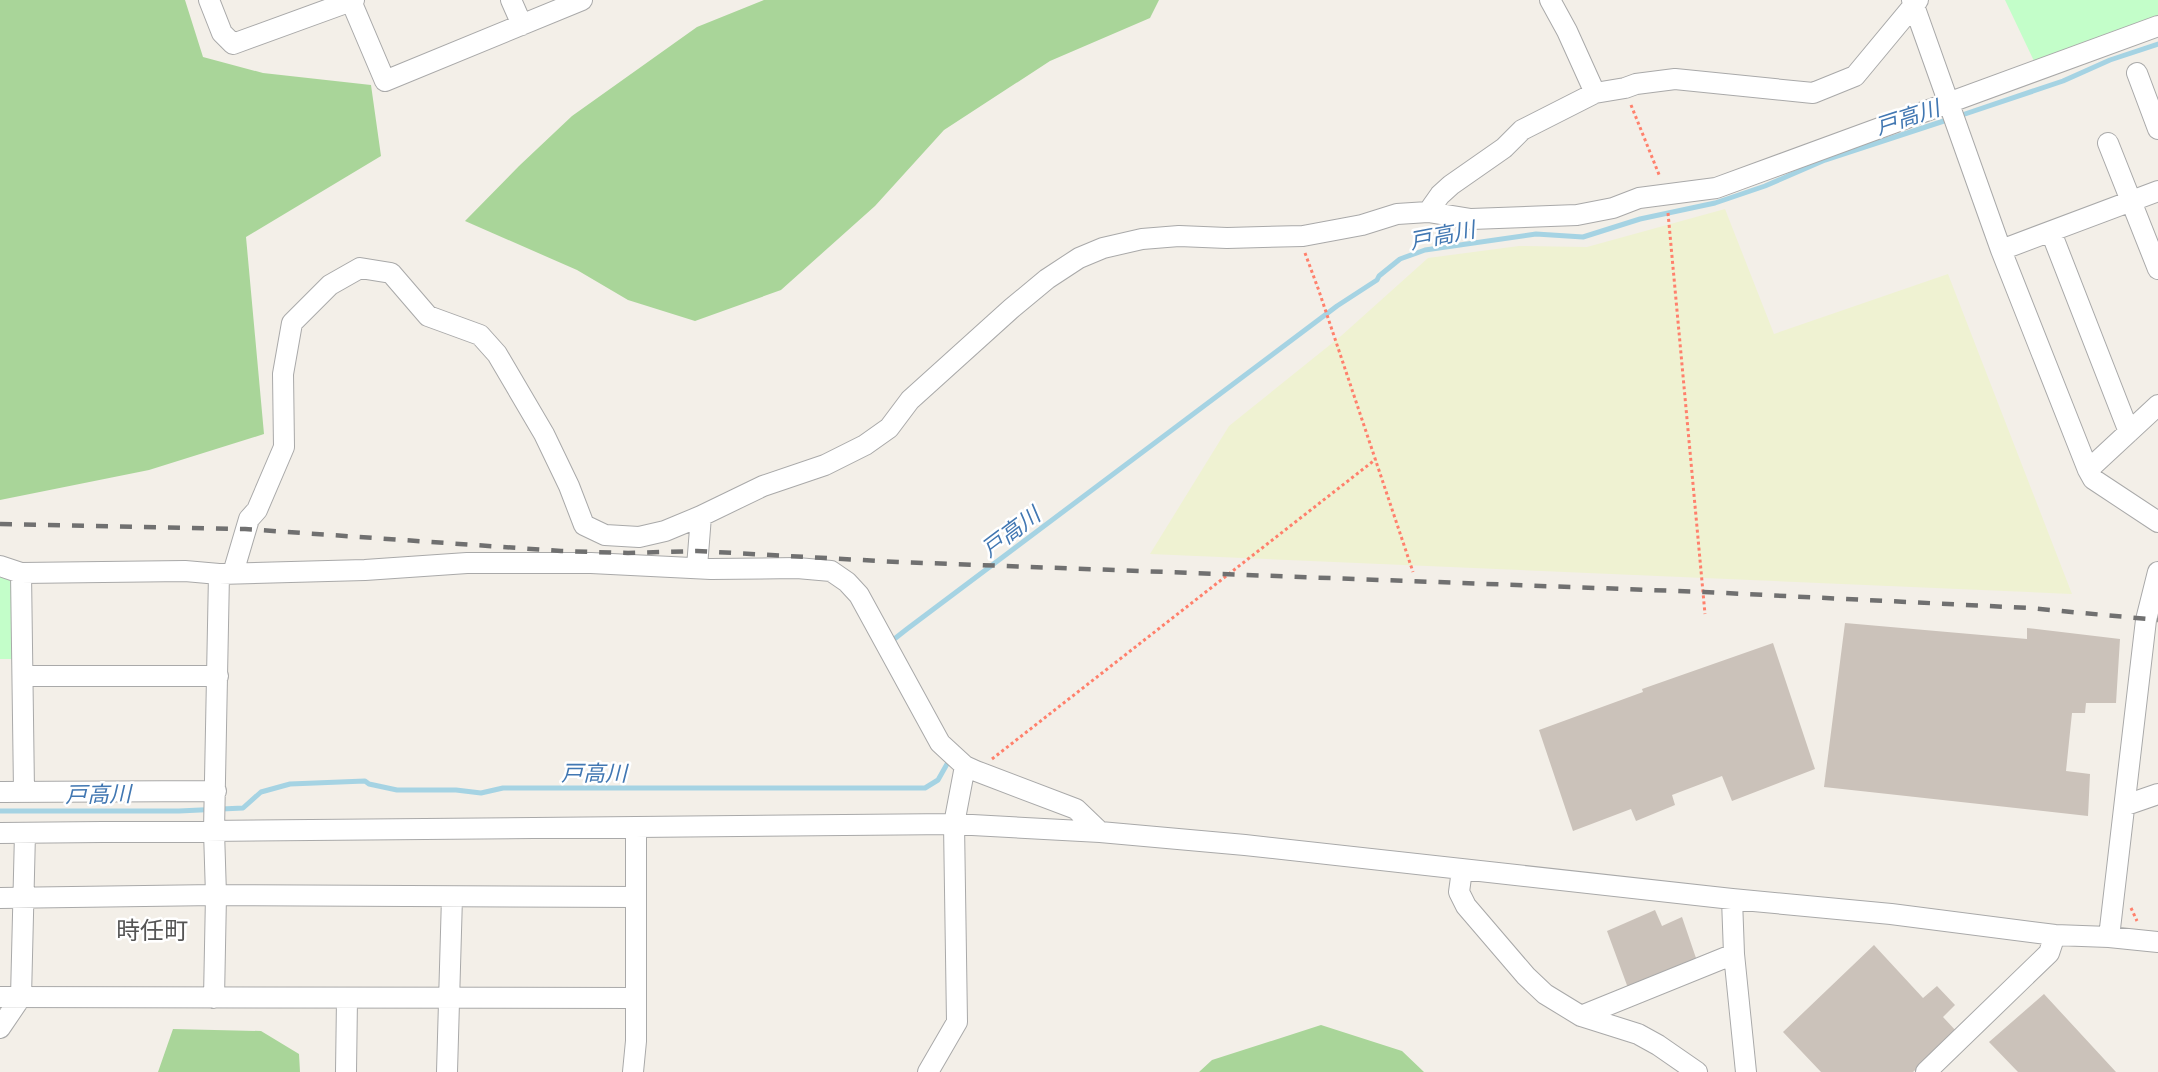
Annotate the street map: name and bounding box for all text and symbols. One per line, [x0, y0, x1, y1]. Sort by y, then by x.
water label: 戸高川 [1871, 91, 1945, 140]
water label: 戸高川 [1407, 213, 1479, 255]
water label: 戸高川 [975, 498, 1047, 563]
water label: 戸高川 [561, 757, 629, 787]
water label: 戸高川 [65, 777, 133, 809]
district label: 時任町 [116, 913, 188, 946]

